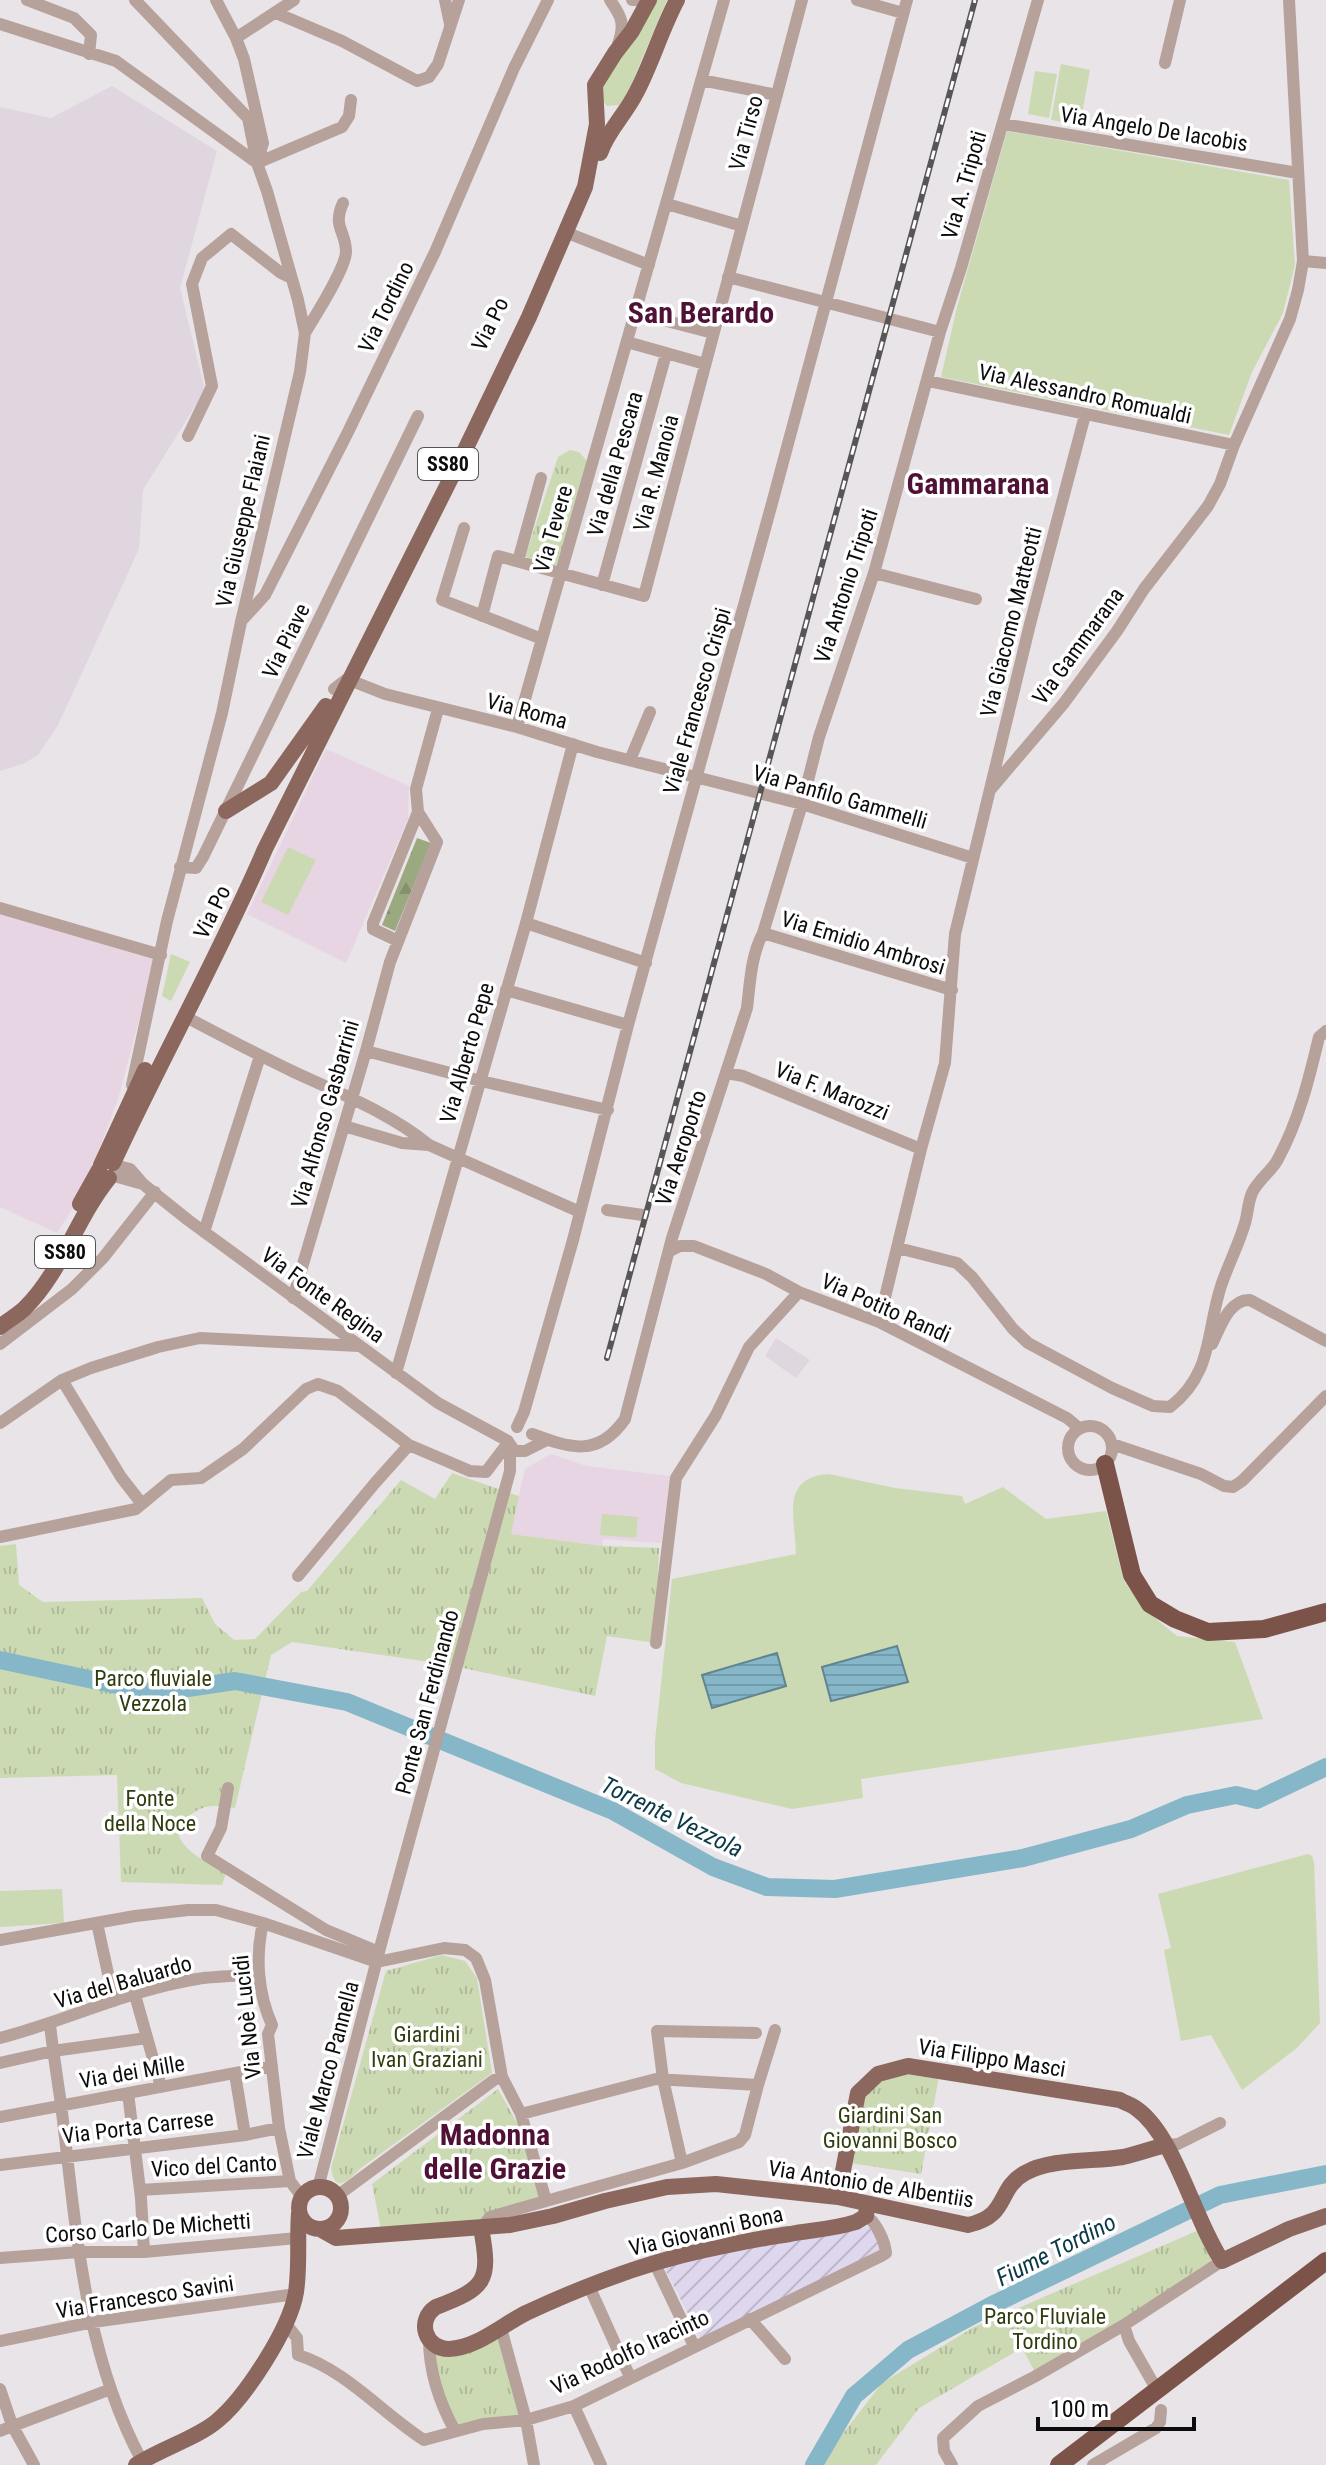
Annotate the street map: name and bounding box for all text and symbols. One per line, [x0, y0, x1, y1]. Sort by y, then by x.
street label: Via Tirso [724, 93, 768, 173]
street label: Via Angelo De Iacobis [1058, 102, 1250, 156]
street label: Via A. Tripoti [937, 128, 991, 242]
street label: Via Tordino [353, 257, 419, 357]
street label: Via Po [466, 293, 514, 355]
district label: San Berardo [628, 295, 774, 330]
street label: Via Alessandro Romualdi [976, 359, 1194, 429]
street label: Via della Pescara [582, 389, 648, 539]
street label: Via R. Manoia [628, 412, 684, 534]
street label: Via Giuseppe Flaiani [211, 432, 275, 610]
road number: SS80 [418, 448, 478, 480]
district label: Gammarana [907, 466, 1049, 501]
street label: Via Tevere [529, 483, 577, 575]
street label: Via Antonio Tripoti [809, 506, 883, 666]
street label: Via Giacomo Matteotti [975, 524, 1047, 720]
street label: Via Gammarana [1027, 583, 1129, 709]
street label: Via Piave [257, 599, 315, 683]
street label: Viale Francesco Crispi [658, 605, 736, 797]
street label: Via Roma [484, 688, 570, 734]
street label: Via Panfilo Gammelli [750, 760, 930, 834]
street label: Via Po [188, 881, 236, 943]
street label: Via Emidio Ambrosi [778, 906, 948, 980]
street label: Via Alberto Pepe [435, 980, 499, 1126]
street label: Via Alfonso Gasbarrini [286, 1017, 364, 1211]
street label: Via F. Marozzi [771, 1057, 893, 1125]
street label: Via Aeroporto [651, 1087, 711, 1209]
road number: SS80 [35, 1236, 95, 1268]
street label: Via Fonte Regina [257, 1242, 389, 1348]
street label: Via Potito Randi [817, 1268, 955, 1348]
street label: Ponte San Ferdinando [390, 1607, 464, 1797]
park label: Parco fluviale Vezzola [94, 1666, 212, 1716]
water label: Torrente Vezzola [597, 1771, 747, 1863]
park label: Fonte della Noce [104, 1786, 196, 1836]
street label: Via del Baluardo [52, 1950, 194, 2014]
street label: Via Noè Lucidi [228, 1954, 266, 2080]
street label: Viale Marco Pannella [292, 1978, 364, 2162]
park label: Giardini Ivan Graziani [371, 2022, 483, 2072]
street label: Via Filippo Masci [917, 2034, 1067, 2082]
street label: Via dei Mille [77, 2050, 187, 2094]
park label: Giardini San Giovanni Bosco [823, 2103, 957, 2153]
street label: Via Porta Carrese [61, 2105, 215, 2149]
district label: Madonna delle Grazie [424, 2117, 566, 2186]
street label: Vico del Canto [150, 2150, 278, 2182]
street label: Via Antonio de Albentiis [766, 2155, 976, 2213]
street label: Via Giovanni Bona [627, 2201, 785, 2261]
street label: Corso Carlo De Michetti [44, 2208, 252, 2248]
water label: Fiume Tordino [991, 2208, 1121, 2292]
street label: Via Francesco Savini [54, 2271, 236, 2323]
street label: Via Rodolfo Iracinto [547, 2304, 713, 2400]
park label: Parco Fluviale Tordino [984, 2304, 1106, 2354]
scale bar [1038, 2381, 1194, 2431]
text: 100 m [1050, 2395, 1109, 2423]

